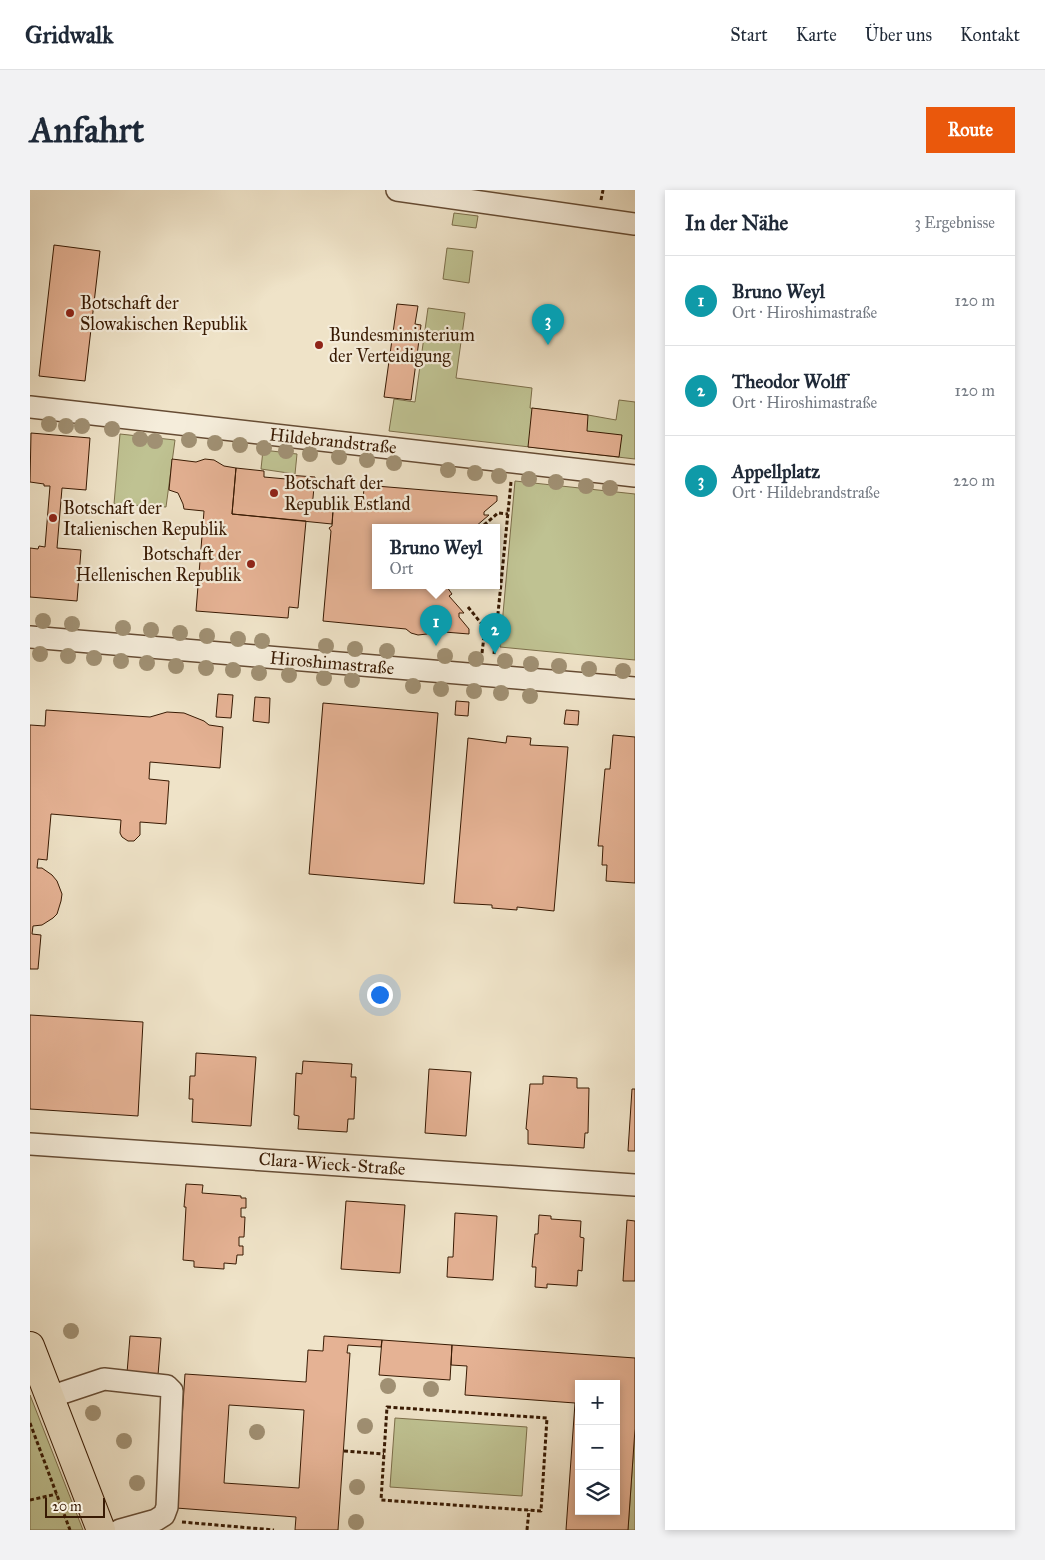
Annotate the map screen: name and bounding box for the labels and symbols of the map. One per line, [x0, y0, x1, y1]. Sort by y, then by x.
place label: Botschaft der Slowakischen Republik [80, 292, 248, 335]
pin: 3 [532, 304, 564, 345]
marker: Botschaft der Slowakischen Republik [64, 307, 76, 319]
place label: Bundesministerium der Verteidigung [329, 324, 475, 368]
marker: Bundesministerium der Verteidigung [313, 339, 325, 351]
street label: Hildebrandstraße [268, 423, 398, 459]
place label: Botschaft der Republik Estland [284, 472, 410, 515]
marker: Botschaft der Republik Estland [268, 487, 280, 499]
place label: Botschaft der Italienischen Republik [63, 497, 228, 540]
marker: Botschaft der Italienischen Republik [47, 512, 59, 524]
place label: Botschaft der Hellenischen Republik [76, 543, 242, 586]
marker: Botschaft der Hellenischen Republik [245, 558, 257, 570]
pin: 1 [420, 605, 452, 646]
pin: 2 [479, 613, 511, 654]
street label: Hiroshimastraße [269, 647, 395, 679]
your location [367, 982, 393, 1008]
street label: Clara-Wieck-Straße [258, 1148, 406, 1180]
scale bar [45, 1495, 105, 1518]

